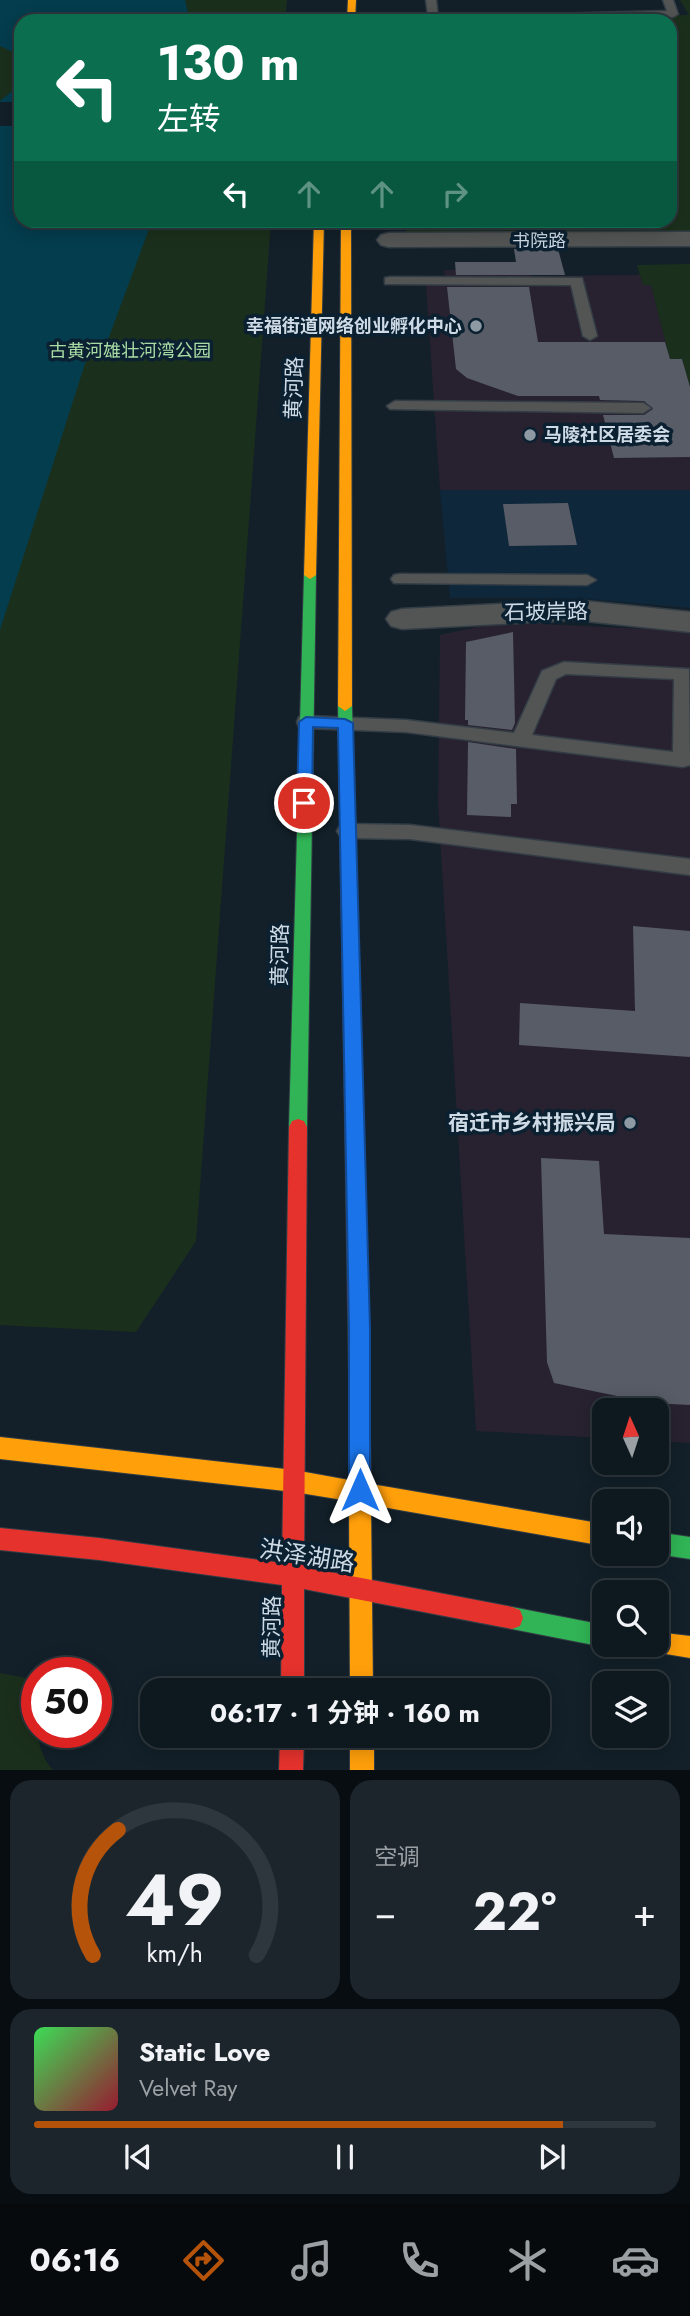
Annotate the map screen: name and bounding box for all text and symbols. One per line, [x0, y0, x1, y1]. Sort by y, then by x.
text: 130 m [157, 28, 300, 98]
icon: left [42, 42, 133, 133]
text: 左转 [157, 96, 221, 142]
icon: left [217, 175, 255, 213]
icon: ahead [290, 175, 328, 213]
icon: ahead [363, 175, 401, 213]
icon: right [436, 175, 474, 213]
street label: 书院路 [512, 228, 566, 254]
place label: 幸福街道网络创业孵化中心 [246, 313, 462, 339]
marker: 幸福街道网络创业孵化中心 [468, 318, 484, 334]
park label: 古黄河雄壮河湾公园 [49, 338, 211, 364]
street label: 黄河路 [278, 356, 310, 420]
place label: 马陵社区居委会 [544, 422, 670, 448]
marker: 马陵社区居委会 [522, 427, 538, 443]
street label: 石坡岸路 [504, 596, 588, 628]
pin [274, 773, 334, 833]
icon: arrive [285, 784, 323, 822]
street label: 黄河路 [264, 923, 296, 987]
place label: 宿迁市乡村振兴局 [448, 1108, 616, 1138]
marker: 宿迁市乡村振兴局 [622, 1115, 638, 1131]
north arrow [592, 1398, 668, 1475]
map controls [592, 1398, 669, 1748]
position arrow [323, 1453, 397, 1527]
button: sound [592, 1489, 669, 1566]
street label: 洪泽湖路 [257, 1531, 357, 1580]
button: search [592, 1580, 669, 1657]
street label: 黄河路 [256, 1595, 288, 1659]
speed limit sign: 50 [21, 1657, 112, 1748]
button: layers [592, 1671, 669, 1748]
text: 06:17 · 1 分钟 · 160 m [210, 1694, 480, 1732]
text: 空调 [374, 1840, 420, 1874]
text: 49 [125, 1848, 225, 1953]
text: 22° [473, 1874, 556, 1950]
text: − [374, 1885, 396, 1940]
text: + [633, 1885, 656, 1940]
text: km/h [147, 1935, 203, 1971]
text: Static Love [139, 2033, 271, 2071]
text: Velvet Ray [139, 2071, 237, 2105]
icon: previous [119, 2138, 157, 2176]
icon: pause [326, 2138, 364, 2176]
icon: next [533, 2138, 571, 2176]
icon: directions [179, 2236, 228, 2285]
icon: music [287, 2236, 336, 2285]
icon: phone [395, 2236, 444, 2285]
icon: climate [503, 2236, 552, 2285]
icon: car [611, 2236, 660, 2285]
text: 06:16 [30, 2237, 120, 2283]

